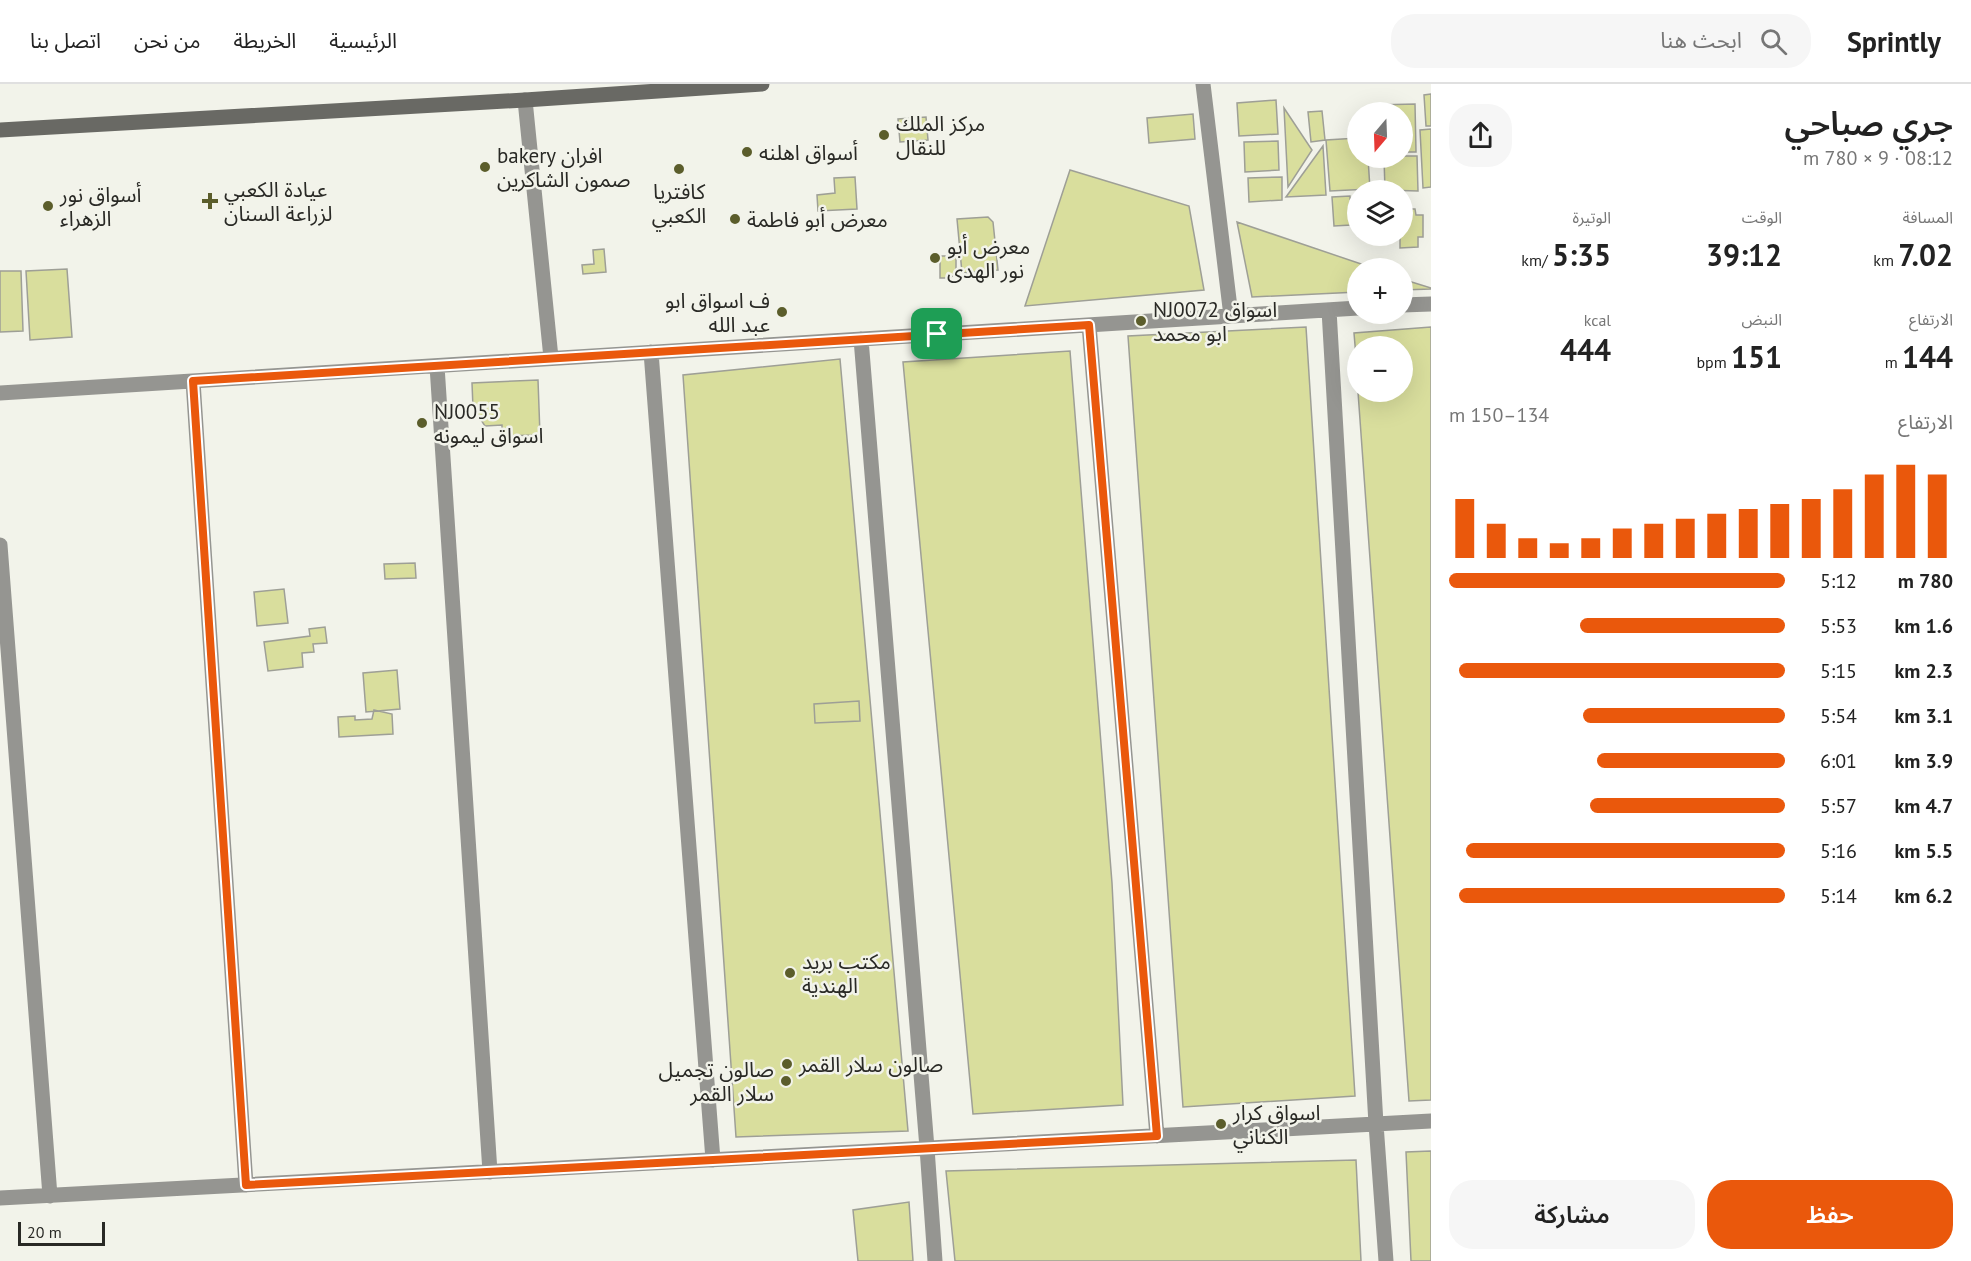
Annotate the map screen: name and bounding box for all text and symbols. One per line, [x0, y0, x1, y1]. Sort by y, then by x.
search box [1391, 14, 1811, 68]
text: Sprintly [1847, 23, 1941, 60]
icon: search [1757, 25, 1790, 58]
text: ابحث هنا [1660, 26, 1742, 54]
text: اتصل بنا [30, 27, 101, 54]
text: من نحن [134, 27, 200, 54]
text: الخريطة [233, 27, 296, 54]
text: الرئيسية [329, 27, 397, 54]
text: جري صباحي [1784, 101, 1953, 144]
north arrow [1347, 102, 1413, 168]
map controls [1347, 102, 1413, 402]
button: share [1449, 104, 1512, 167]
place label: مركز الملك للنقال [896, 110, 985, 161]
marker: مركز الملك للنقال [877, 128, 891, 142]
place label: أسواق اهلنه [759, 139, 858, 166]
place label: bakery افران صمون الشاكرين [497, 142, 630, 193]
marker: أسواق اهلنه [740, 145, 754, 159]
text: 08:12 · 9 × 780 m [1803, 145, 1953, 171]
marker: bakery افران صمون الشاكرين [478, 160, 492, 174]
marker: كافتريا الكعبي [672, 162, 686, 176]
place label: عيادة الكعبي لزراعة السنان [224, 176, 332, 227]
place label: كافتريا الكعبي [652, 178, 706, 231]
button: layers [1347, 180, 1413, 246]
place label: أسواق نور الزهراء [59, 181, 141, 232]
marker: عيادة الكعبي لزراعة السنان [201, 192, 219, 210]
marker: أسواق نور الزهراء [41, 199, 55, 213]
place label: معرض أبو فاطمة [747, 206, 888, 233]
text: الوتيرة [1573, 207, 1611, 227]
text: الوقت [1742, 207, 1782, 227]
text: المسافة [1903, 207, 1953, 227]
marker: معرض أبو فاطمة [728, 212, 742, 226]
place label: معرض أبو نور الهدى [947, 233, 1030, 284]
text: 5:35 [1552, 235, 1611, 274]
text: 39:12 [1706, 235, 1782, 274]
text: 7.02 [1898, 235, 1953, 274]
text: /km [1521, 250, 1552, 270]
text: km [1873, 250, 1898, 270]
marker: معرض أبو نور الهدى [928, 251, 942, 265]
button: + [1347, 258, 1413, 324]
place label: ف اسواق ابو عبد الله [665, 287, 770, 338]
place label: NJ0072 اسواق ابو محمد [1153, 296, 1277, 347]
marker: ف اسواق ابو عبد الله [775, 305, 789, 319]
pin [911, 308, 962, 359]
text: النبض [1741, 309, 1782, 329]
text: الارتفاع [1909, 309, 1953, 329]
text: kcal [1584, 310, 1611, 330]
marker: NJ0072 اسواق ابو محمد [1134, 314, 1148, 328]
icon: arrive [920, 317, 953, 350]
text: 444 [1560, 330, 1611, 369]
button: − [1347, 336, 1413, 402]
text: 151 [1731, 337, 1782, 376]
text: 144 [1902, 337, 1953, 376]
text: bpm [1696, 352, 1731, 372]
text: m [1885, 352, 1902, 372]
place label: NJ0055 اسواق ليمونه [434, 398, 543, 449]
text: 134–150 m [1449, 402, 1549, 428]
text: الارتفاع [1898, 409, 1953, 435]
marker: NJ0055 اسواق ليمونه [415, 416, 429, 430]
text: 5:12 [1820, 568, 1857, 594]
text: 780 m [1898, 568, 1953, 594]
text: 5:53 [1820, 613, 1857, 639]
text: 1.6 km [1894, 613, 1953, 639]
text: 5:15 [1820, 658, 1857, 684]
text: 2.3 km [1894, 658, 1953, 684]
text: 5:54 [1820, 703, 1857, 729]
text: 3.1 km [1894, 703, 1953, 729]
text: 6:01 [1820, 748, 1857, 774]
text: 3.9 km [1894, 748, 1953, 774]
text: 5:57 [1820, 793, 1857, 819]
text: 4.7 km [1894, 793, 1953, 819]
text: 5:16 [1820, 838, 1857, 864]
text: 5.5 km [1894, 838, 1953, 864]
text: 5:14 [1820, 883, 1857, 909]
text: 6.2 km [1894, 883, 1953, 909]
place label: مكتب بريد الهندية [802, 948, 891, 999]
marker: مكتب بريد الهندية [783, 966, 797, 980]
place label: صالون سلار القمر [798, 1051, 943, 1078]
place label: صالون تجميل سلار القمر [659, 1056, 774, 1107]
marker: صالون سلار القمر [780, 1057, 794, 1071]
marker: صالون تجميل سلار القمر [779, 1074, 793, 1088]
place label: اسواق كرار الكناني [1232, 1099, 1320, 1152]
marker: اسواق كرار الكناني [1214, 1117, 1228, 1131]
button: مشاركة [1449, 1180, 1695, 1249]
button: حفظ [1707, 1180, 1953, 1249]
scale bar [18, 1219, 105, 1246]
text: 20 m [27, 1222, 62, 1242]

